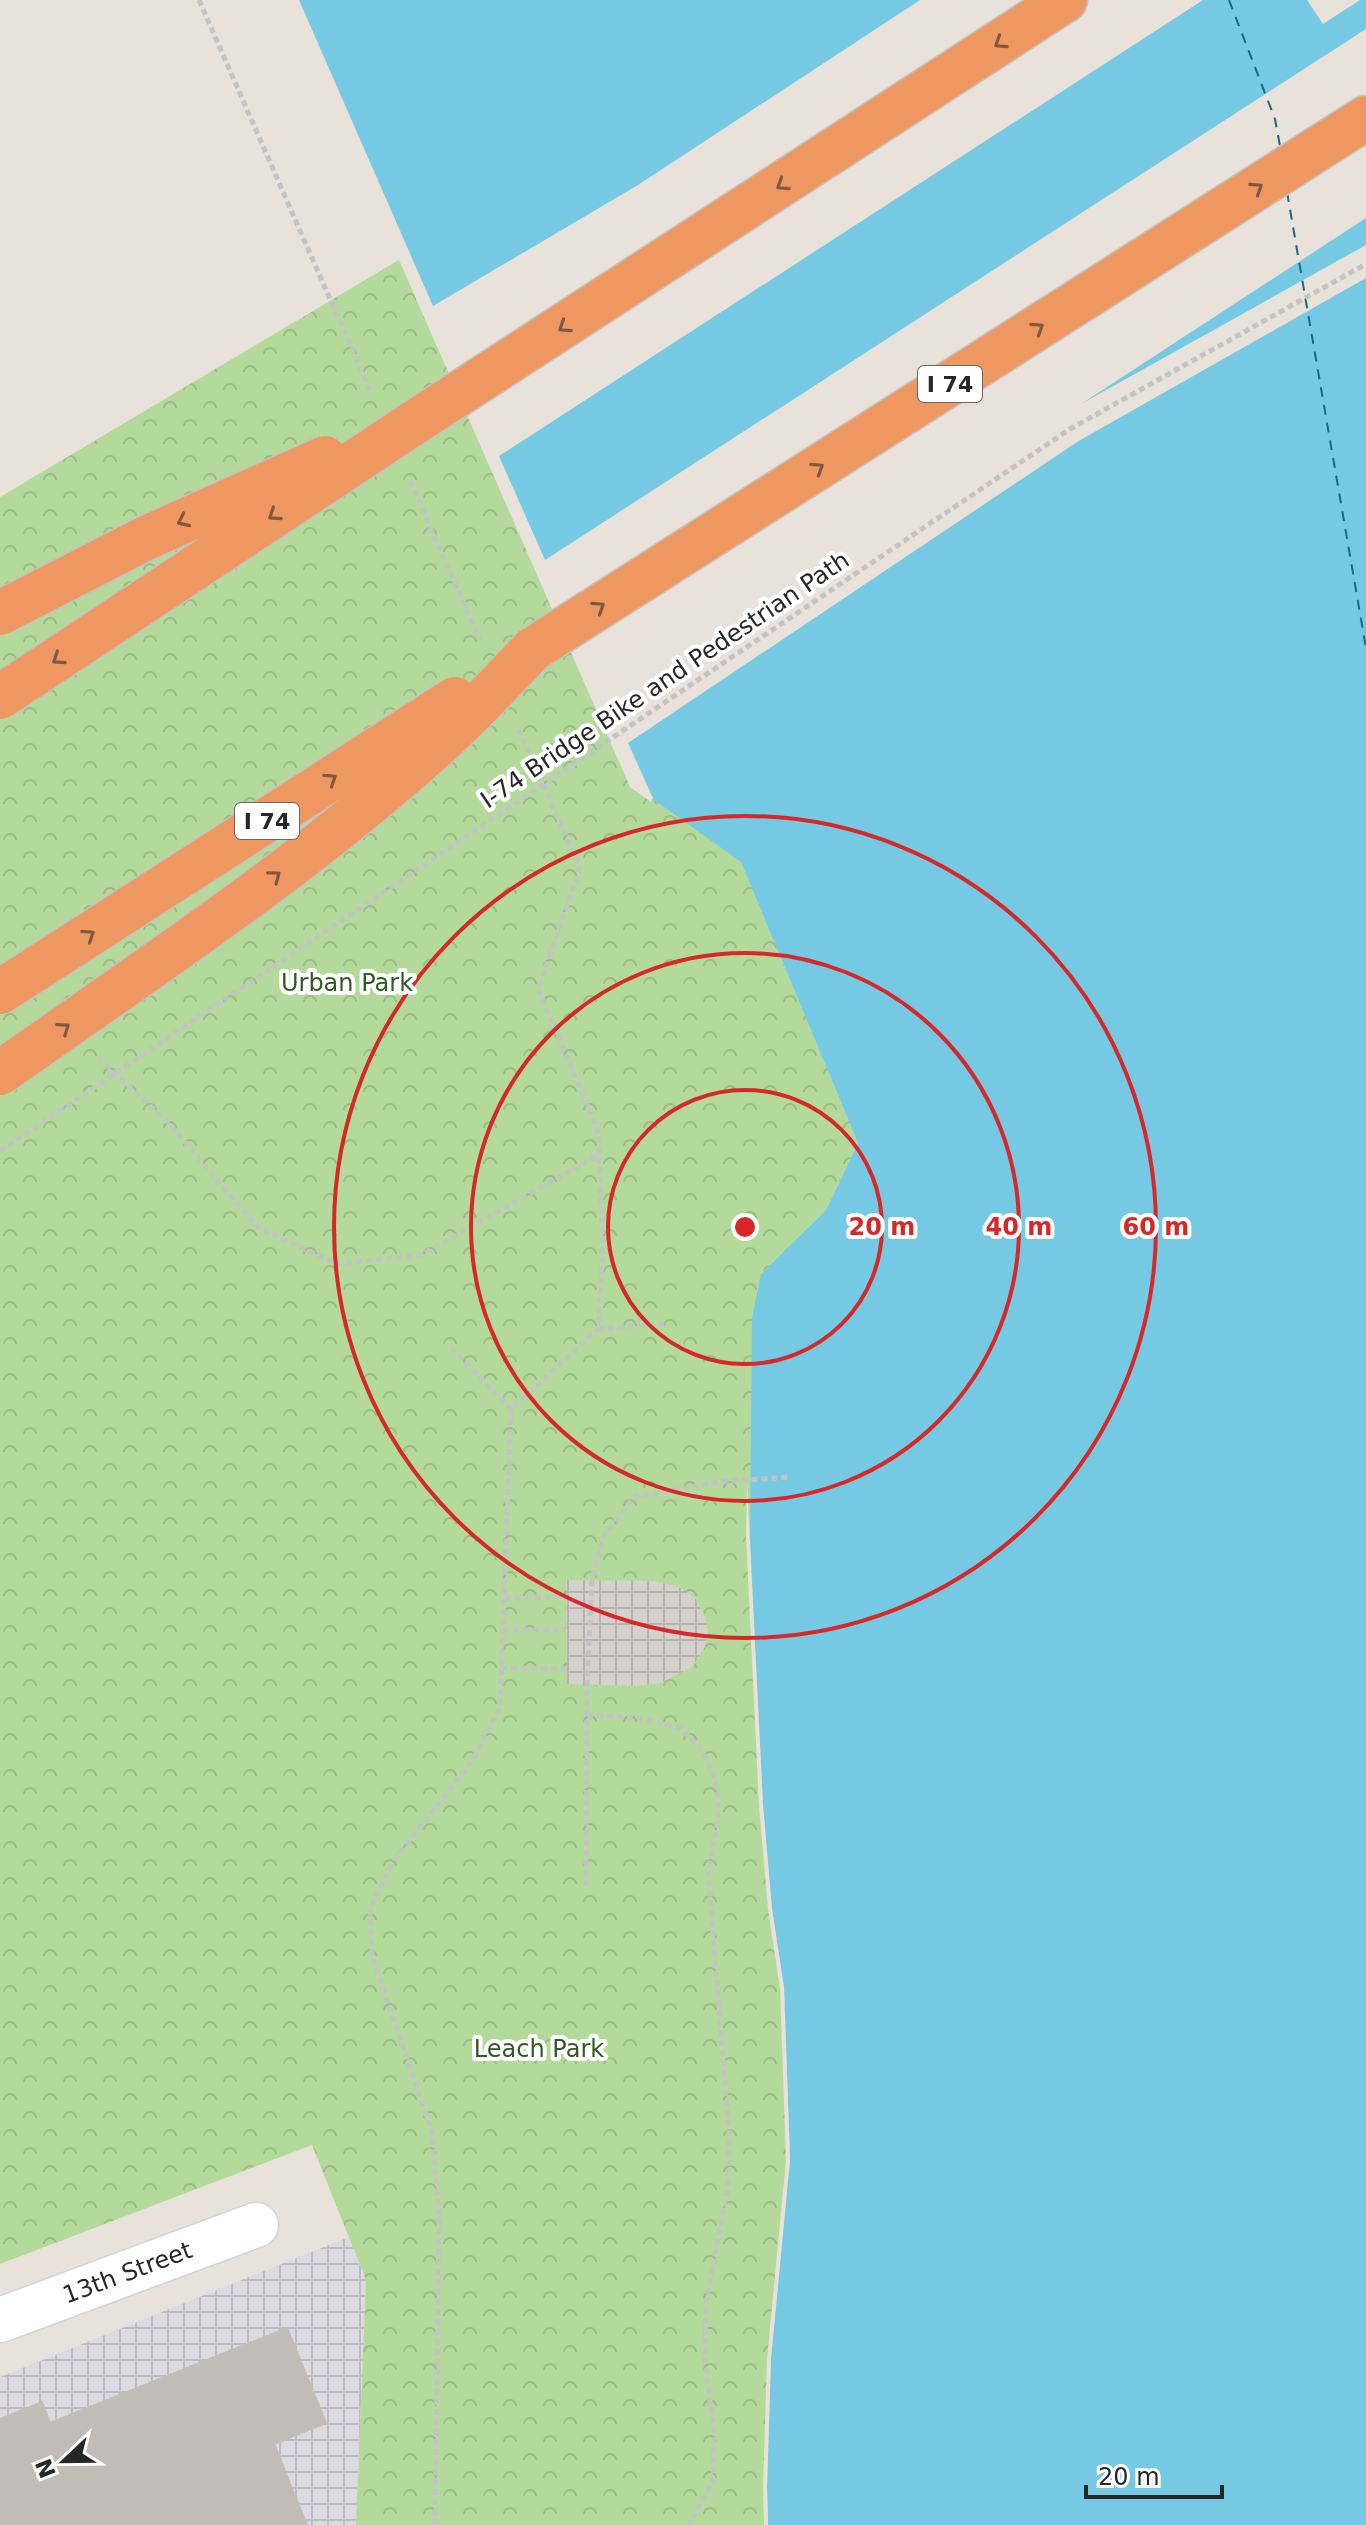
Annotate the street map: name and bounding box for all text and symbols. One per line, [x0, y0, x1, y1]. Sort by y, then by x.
one-way arrow [994, 33, 1008, 48]
one-way arrow [776, 175, 791, 190]
one-way arrow [1248, 182, 1263, 197]
one-way arrow [558, 317, 573, 332]
one-way arrow [1029, 322, 1043, 337]
road number: I 74 [918, 366, 982, 402]
one-way arrow [810, 462, 824, 477]
one-way arrow [269, 505, 283, 520]
one-way arrow [177, 511, 191, 527]
street label: I-74 Bridge Bike and Pedestrian Path [476, 546, 854, 814]
one-way arrow [590, 602, 605, 617]
one-way arrow [52, 649, 66, 664]
one-way arrow [323, 774, 337, 789]
road number: I 74 [235, 803, 299, 839]
one-way arrow [266, 872, 281, 886]
one-way arrow [80, 930, 95, 945]
park label: Urban Park [281, 969, 413, 997]
one-way arrow [55, 1023, 69, 1038]
centre of rings [731, 1213, 759, 1241]
text: 20 m [849, 1213, 915, 1241]
text: 40 m [986, 1213, 1052, 1241]
text: 60 m [1123, 1213, 1189, 1241]
park label: Leach Park [474, 2035, 604, 2063]
street label: 13th Street [59, 2236, 196, 2309]
north arrow [24, 2421, 104, 2501]
scale bar [1086, 2449, 1222, 2499]
text: N [31, 2455, 61, 2482]
text: 20 m [1098, 2463, 1160, 2491]

